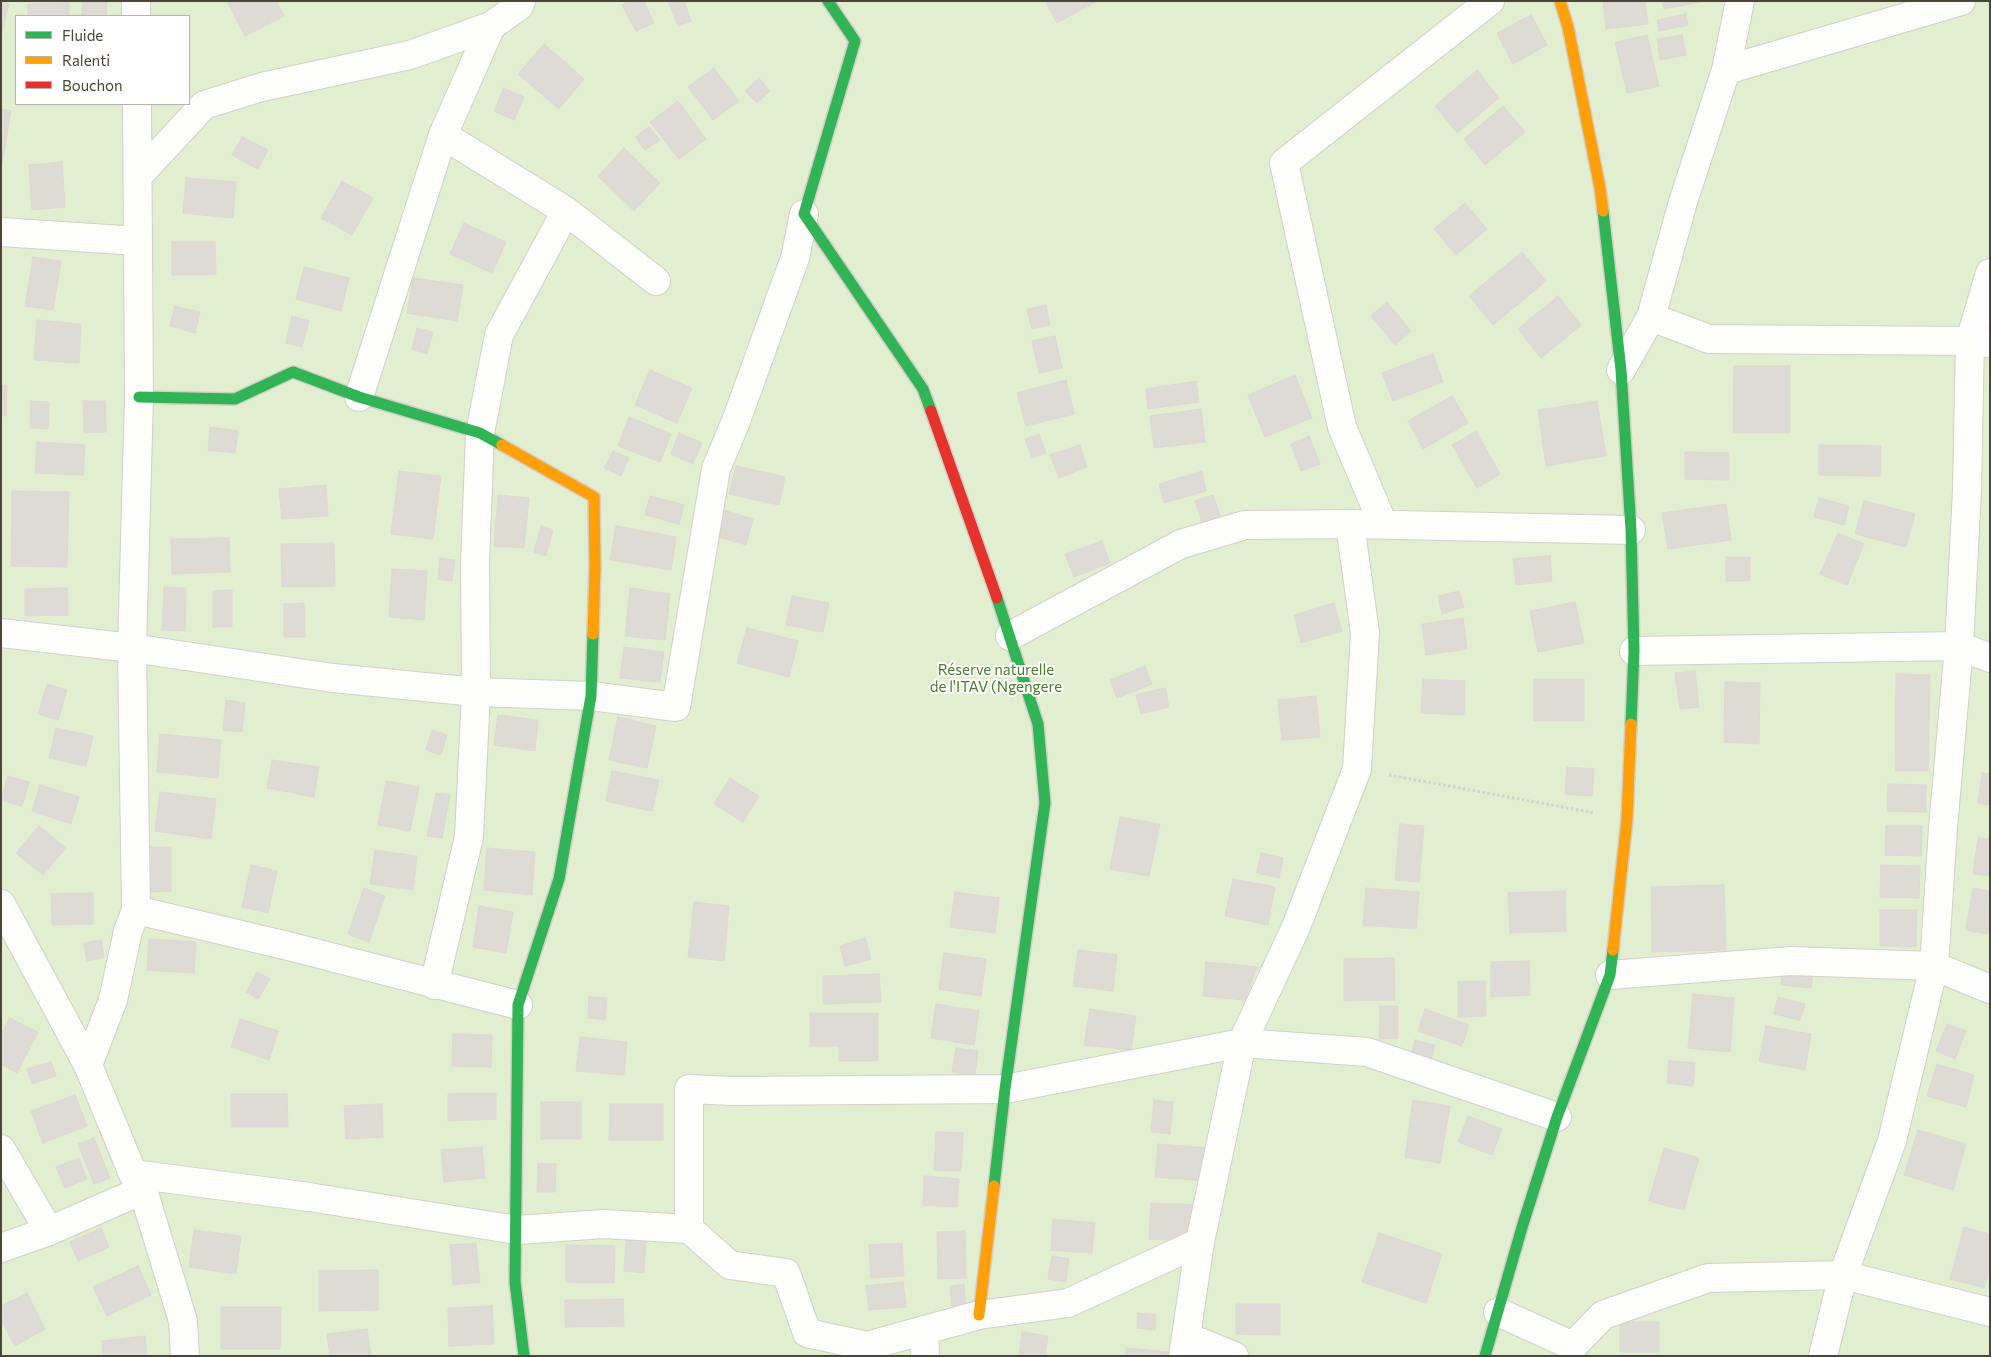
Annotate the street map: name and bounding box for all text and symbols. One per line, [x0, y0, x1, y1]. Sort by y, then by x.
legend [15, 15, 190, 105]
text: Fluide [62, 26, 103, 44]
text: Ralenti [62, 51, 110, 69]
text: Bouchon [62, 76, 123, 94]
park label: Réserve naturelle de l'ITAV (Ngengere [930, 661, 1062, 696]

